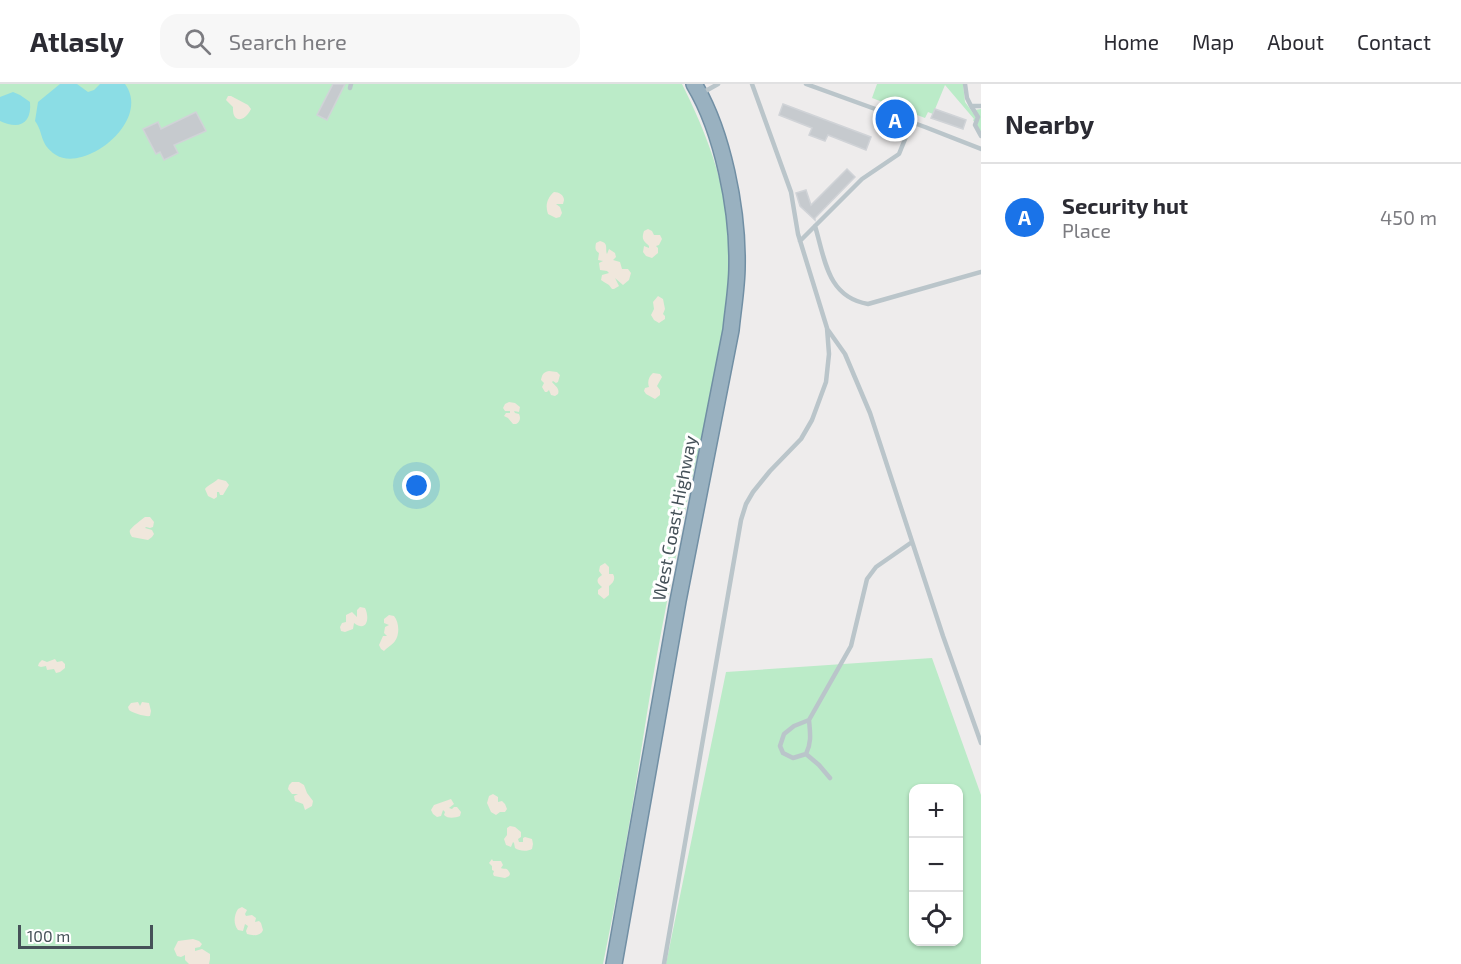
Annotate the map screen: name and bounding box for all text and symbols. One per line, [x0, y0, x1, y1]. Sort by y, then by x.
search box [160, 14, 580, 68]
text: Atlasly [30, 24, 124, 58]
icon: search [181, 25, 214, 58]
text: Search here [229, 28, 347, 54]
text: Home [1103, 29, 1159, 54]
text: Map [1192, 29, 1234, 54]
text: About [1267, 29, 1324, 54]
text: Contact [1357, 29, 1431, 54]
pin: A [876, 96, 914, 141]
text: Nearby [1005, 108, 1094, 139]
text: Security hut [1062, 192, 1188, 218]
text: A [1018, 205, 1031, 229]
text: 450 m [1380, 205, 1437, 229]
text: Place [1062, 218, 1111, 242]
street label: West Coast Highway [647, 433, 701, 603]
your location [402, 471, 431, 500]
map controls [909, 784, 963, 946]
button: + [909, 784, 963, 838]
button: − [909, 838, 963, 892]
button: locate [909, 892, 963, 946]
scale bar [18, 922, 153, 950]
text: 100 m [27, 926, 70, 945]

